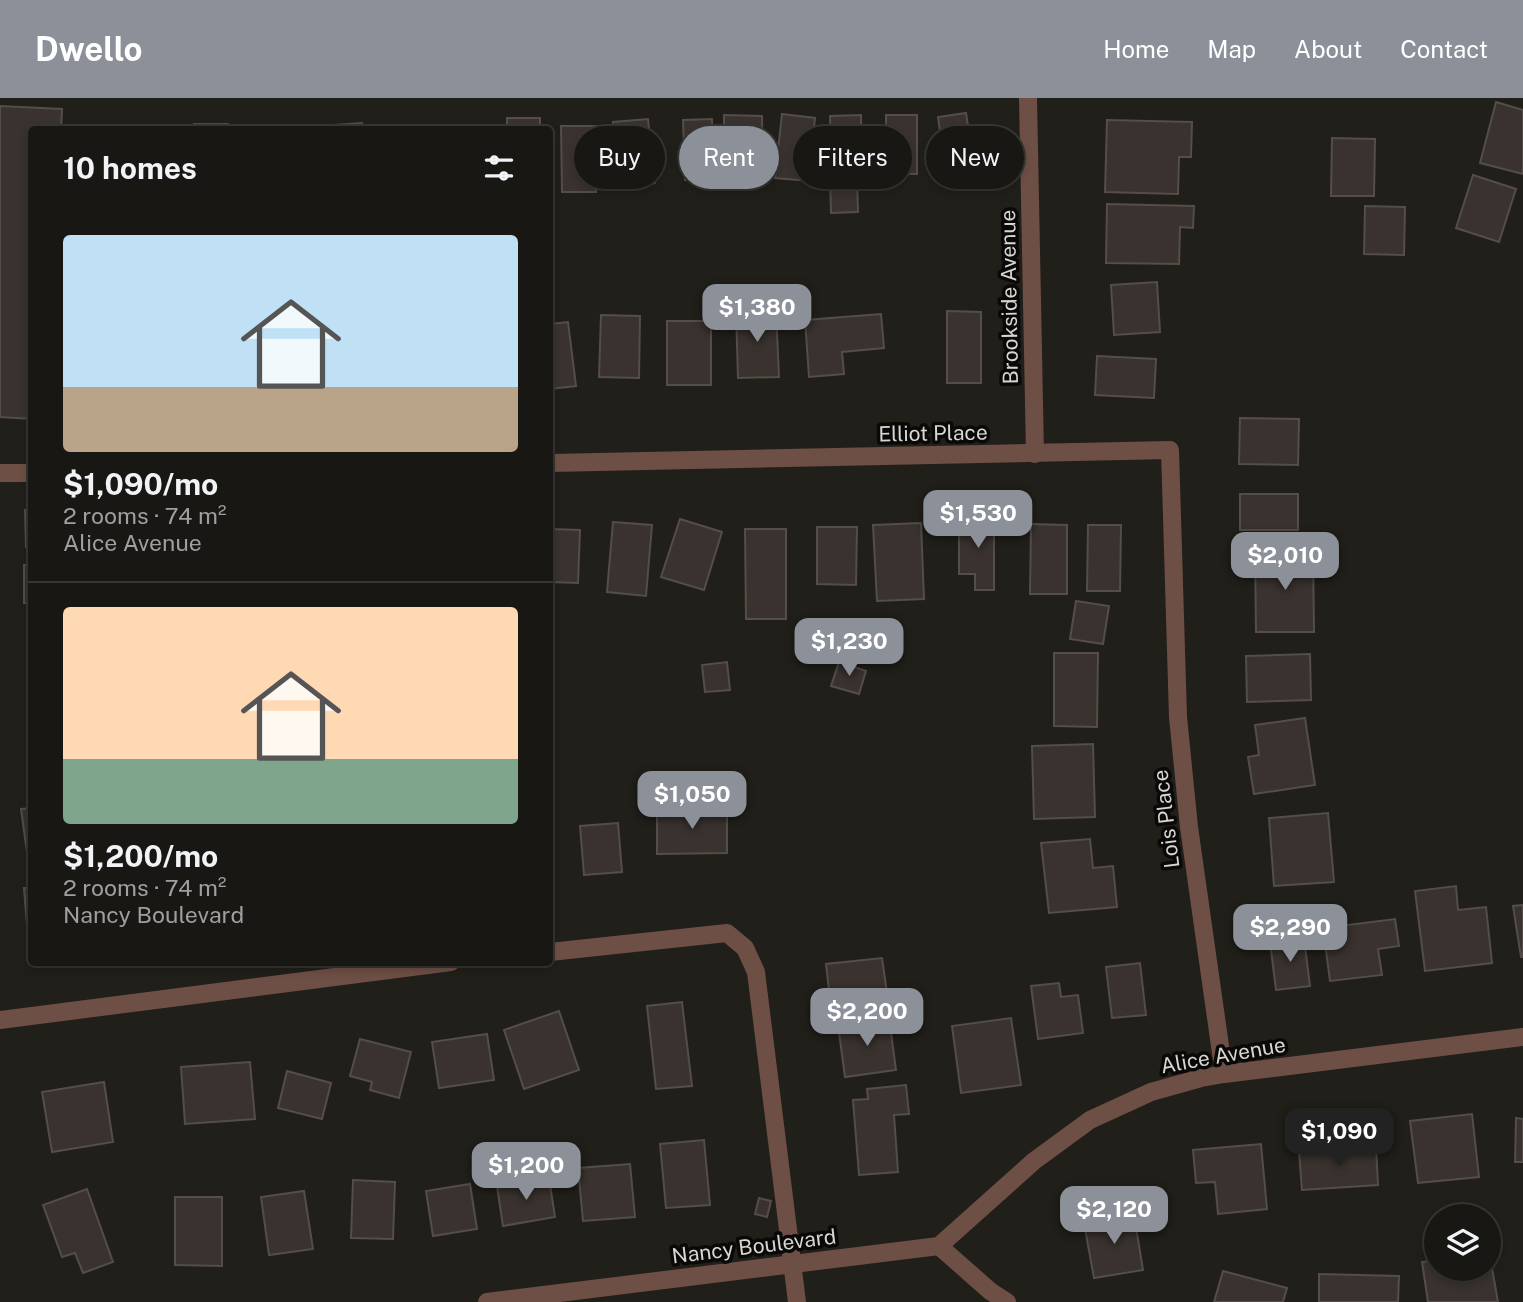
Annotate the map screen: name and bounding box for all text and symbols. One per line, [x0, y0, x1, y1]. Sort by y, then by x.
text: Dwello [35, 30, 143, 68]
text: Home [1103, 35, 1169, 63]
text: Map [1207, 35, 1256, 63]
text: About [1294, 35, 1362, 63]
text: Contact [1400, 35, 1488, 63]
chip: Buy [574, 126, 665, 189]
chip: Rent [679, 126, 779, 189]
chip: Filters [793, 126, 912, 189]
chip: New [926, 126, 1024, 189]
icon: filters [480, 149, 518, 187]
text: 10 homes [63, 150, 197, 186]
street label: Brookside Avenue [995, 209, 1023, 385]
icon: home [228, 281, 354, 407]
pin: $1,380 [700, 285, 814, 344]
text: $1,380 [718, 293, 796, 320]
street label: Elliot Place [878, 420, 988, 446]
text: $1,090/mo [63, 466, 218, 502]
pin: $1,530 [921, 490, 1035, 550]
text: $1,530 [939, 499, 1017, 526]
text: 2 rooms · 74 m² [63, 502, 226, 529]
text: Alice Avenue [63, 529, 202, 556]
pin: $2,010 [1228, 532, 1342, 592]
text: $2,010 [1247, 541, 1323, 568]
pin: $1,230 [792, 618, 906, 678]
text: $1,230 [811, 627, 887, 654]
icon: home [228, 653, 354, 779]
street label: Lois Place [1148, 768, 1184, 870]
pin: $1,050 [635, 772, 749, 831]
text: $1,050 [653, 780, 731, 807]
text: $1,200/mo [63, 838, 218, 874]
text: 2 rooms · 74 m² [63, 874, 226, 901]
text: Nancy Boulevard [63, 901, 244, 928]
pin: $2,290 [1233, 904, 1347, 964]
text: $2,290 [1249, 913, 1331, 940]
pin: $2,200 [810, 988, 924, 1048]
text: $2,200 [826, 997, 908, 1024]
street label: Alice Avenue [1158, 1032, 1288, 1078]
pin: $1,090 [1282, 1108, 1396, 1168]
text: $1,090 [1301, 1117, 1377, 1144]
pin: $1,200 [469, 1142, 583, 1202]
text: $1,200 [488, 1151, 564, 1178]
pin: $2,120 [1057, 1186, 1171, 1246]
text: $2,120 [1076, 1195, 1152, 1222]
map controls [1424, 1204, 1501, 1281]
button: layers [1424, 1204, 1501, 1281]
street label: Nancy Boulevard [670, 1224, 838, 1268]

